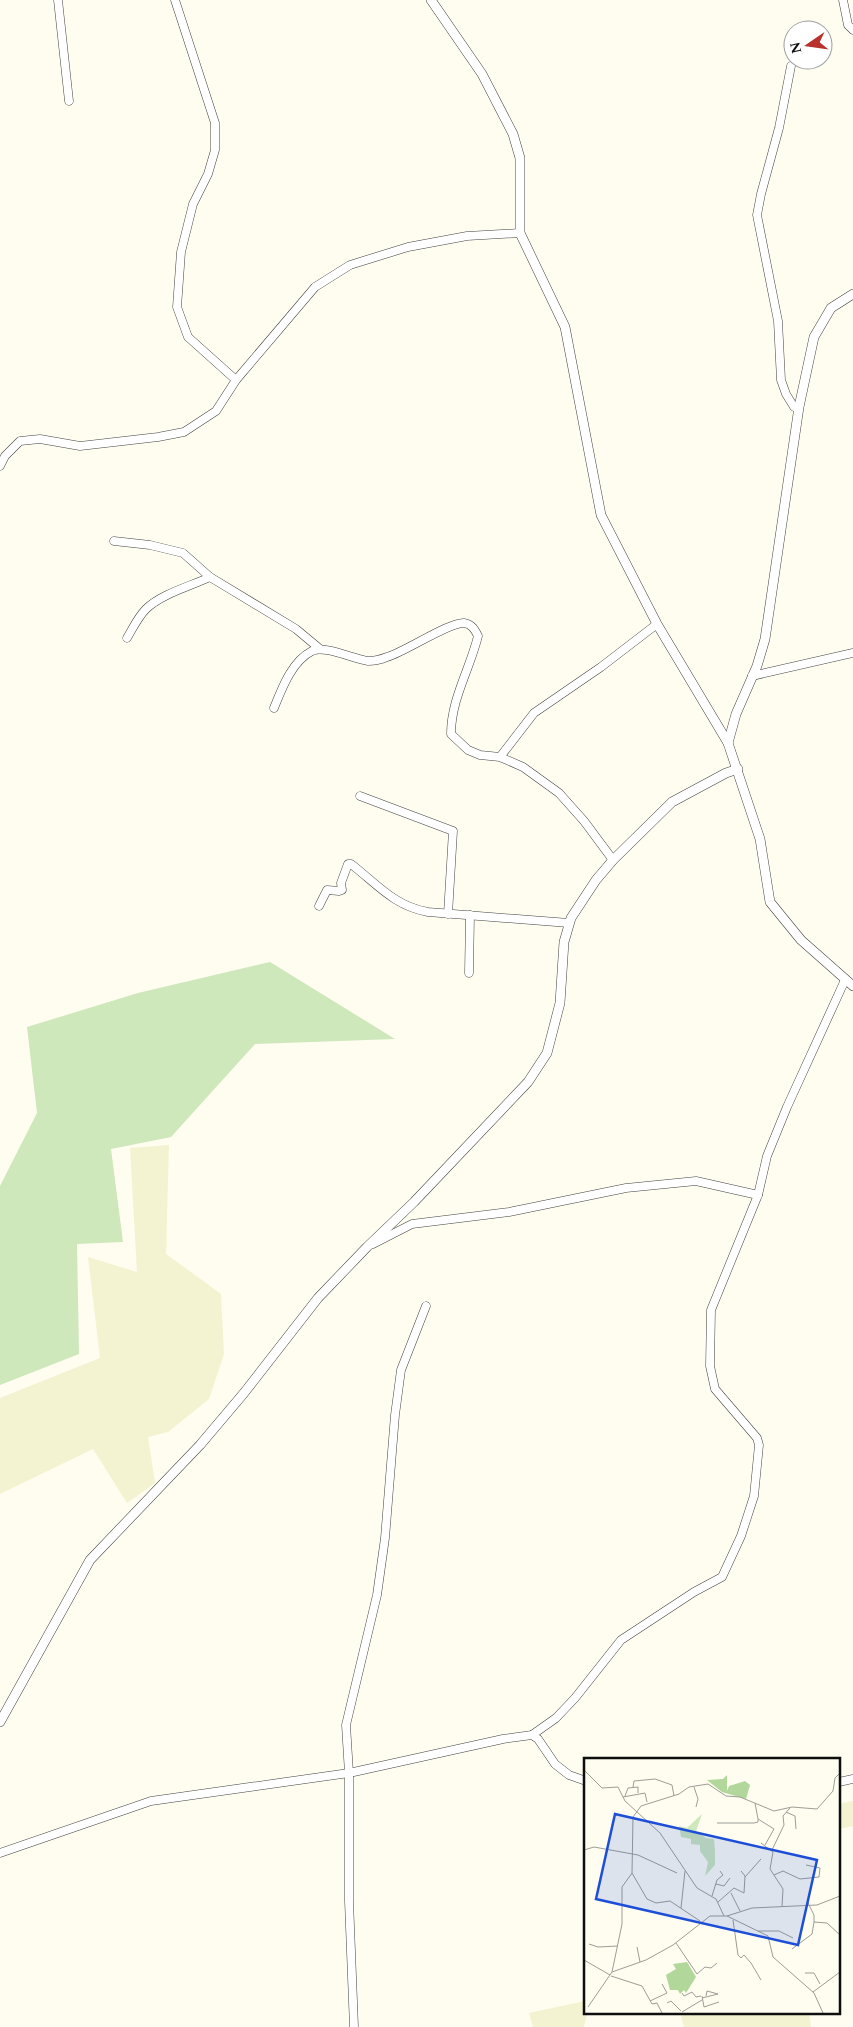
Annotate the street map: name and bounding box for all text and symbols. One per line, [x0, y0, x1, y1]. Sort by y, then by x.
north arrow [783, 20, 833, 70]
text: N [784, 40, 807, 56]
inset map [584, 1758, 840, 2014]

